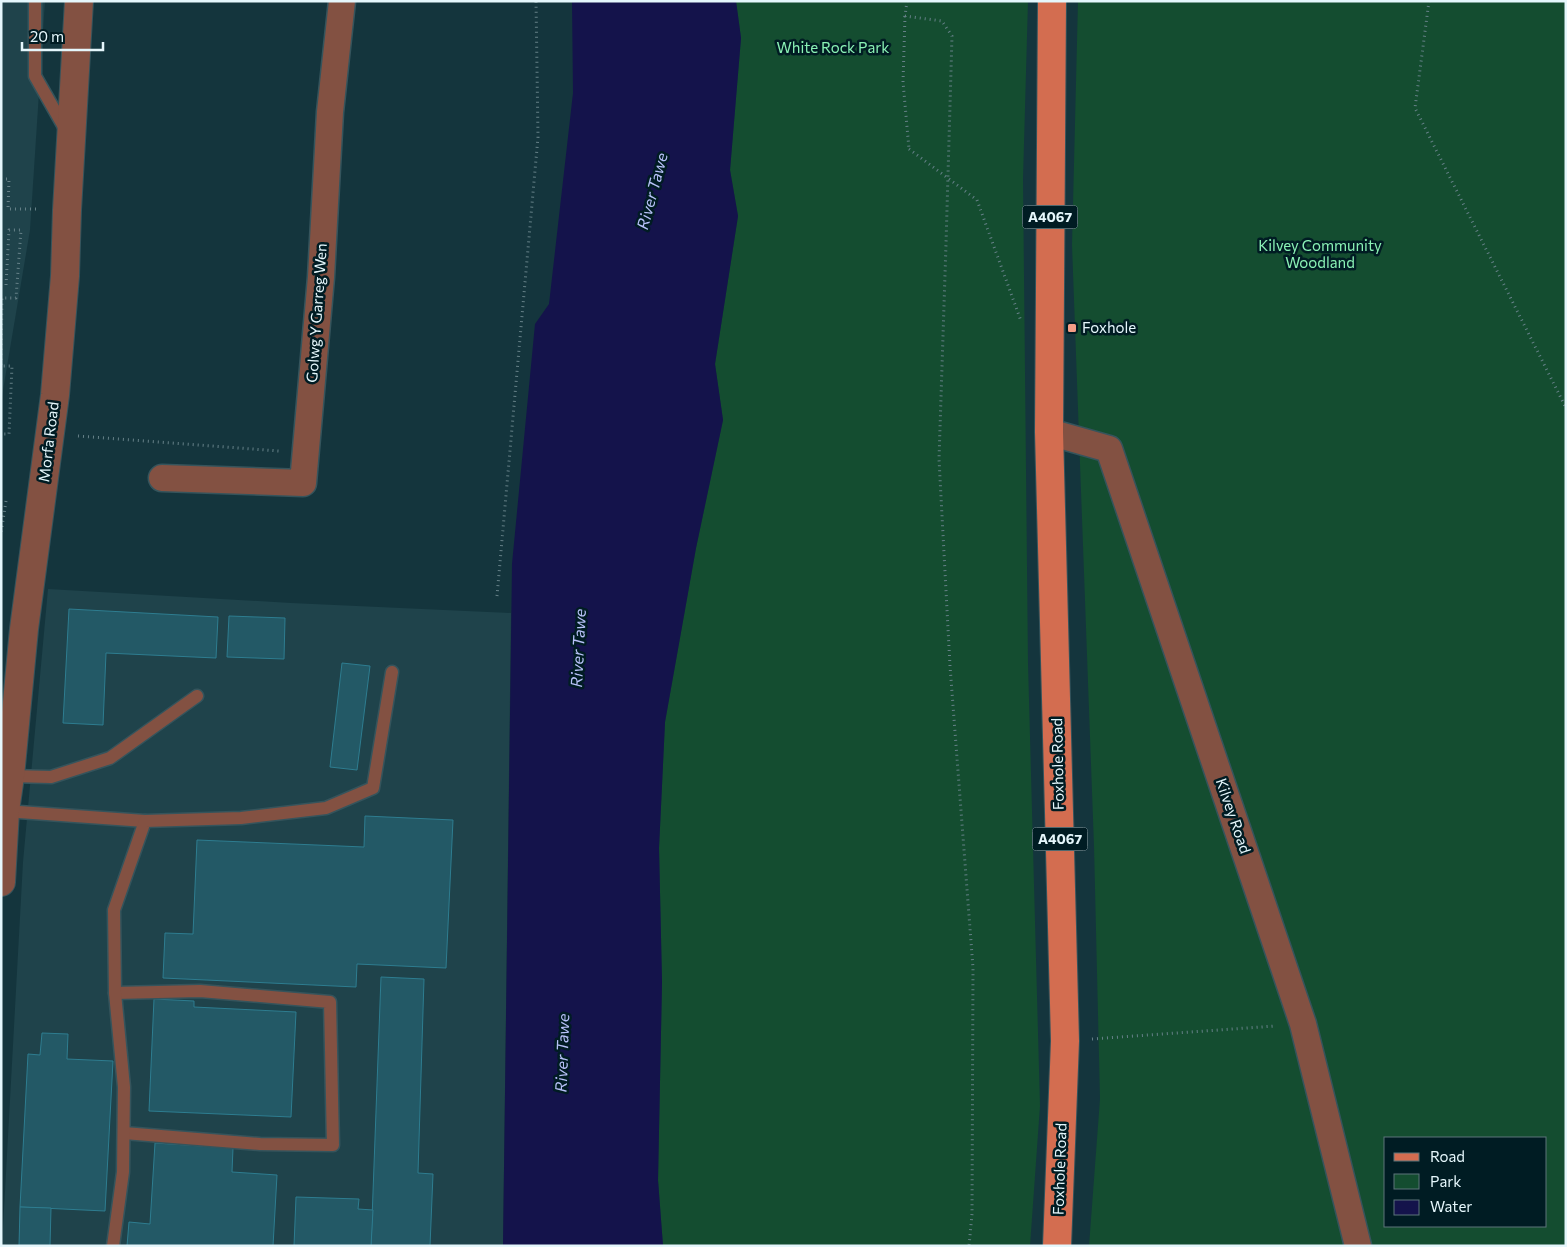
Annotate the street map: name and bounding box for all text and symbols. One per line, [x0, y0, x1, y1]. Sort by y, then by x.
scale bar [22, 20, 104, 52]
text: 20 m [30, 27, 64, 45]
park label: White Rock Park [777, 38, 889, 56]
water label: River Tawe [632, 150, 671, 231]
road number: A4067 [1022, 206, 1078, 228]
park label: Kilvey Community Woodland [1258, 236, 1382, 271]
street label: Golwg Y Garreg Wen [302, 243, 330, 383]
place label: Foxhole [1082, 318, 1136, 336]
marker: Foxhole [1066, 322, 1078, 334]
street label: Morfa Road [34, 401, 62, 483]
water label: River Tawe [566, 608, 589, 688]
street label: Foxhole Road [1047, 718, 1067, 810]
street label: Kilvey Road [1213, 776, 1255, 856]
road number: A4067 [1032, 828, 1088, 851]
water label: River Tawe [551, 1013, 572, 1093]
street label: Foxhole Road [1048, 1123, 1070, 1215]
legend [1384, 1137, 1547, 1227]
text: Road [1430, 1147, 1465, 1165]
text: Park [1430, 1172, 1461, 1190]
text: Water [1430, 1197, 1472, 1215]

